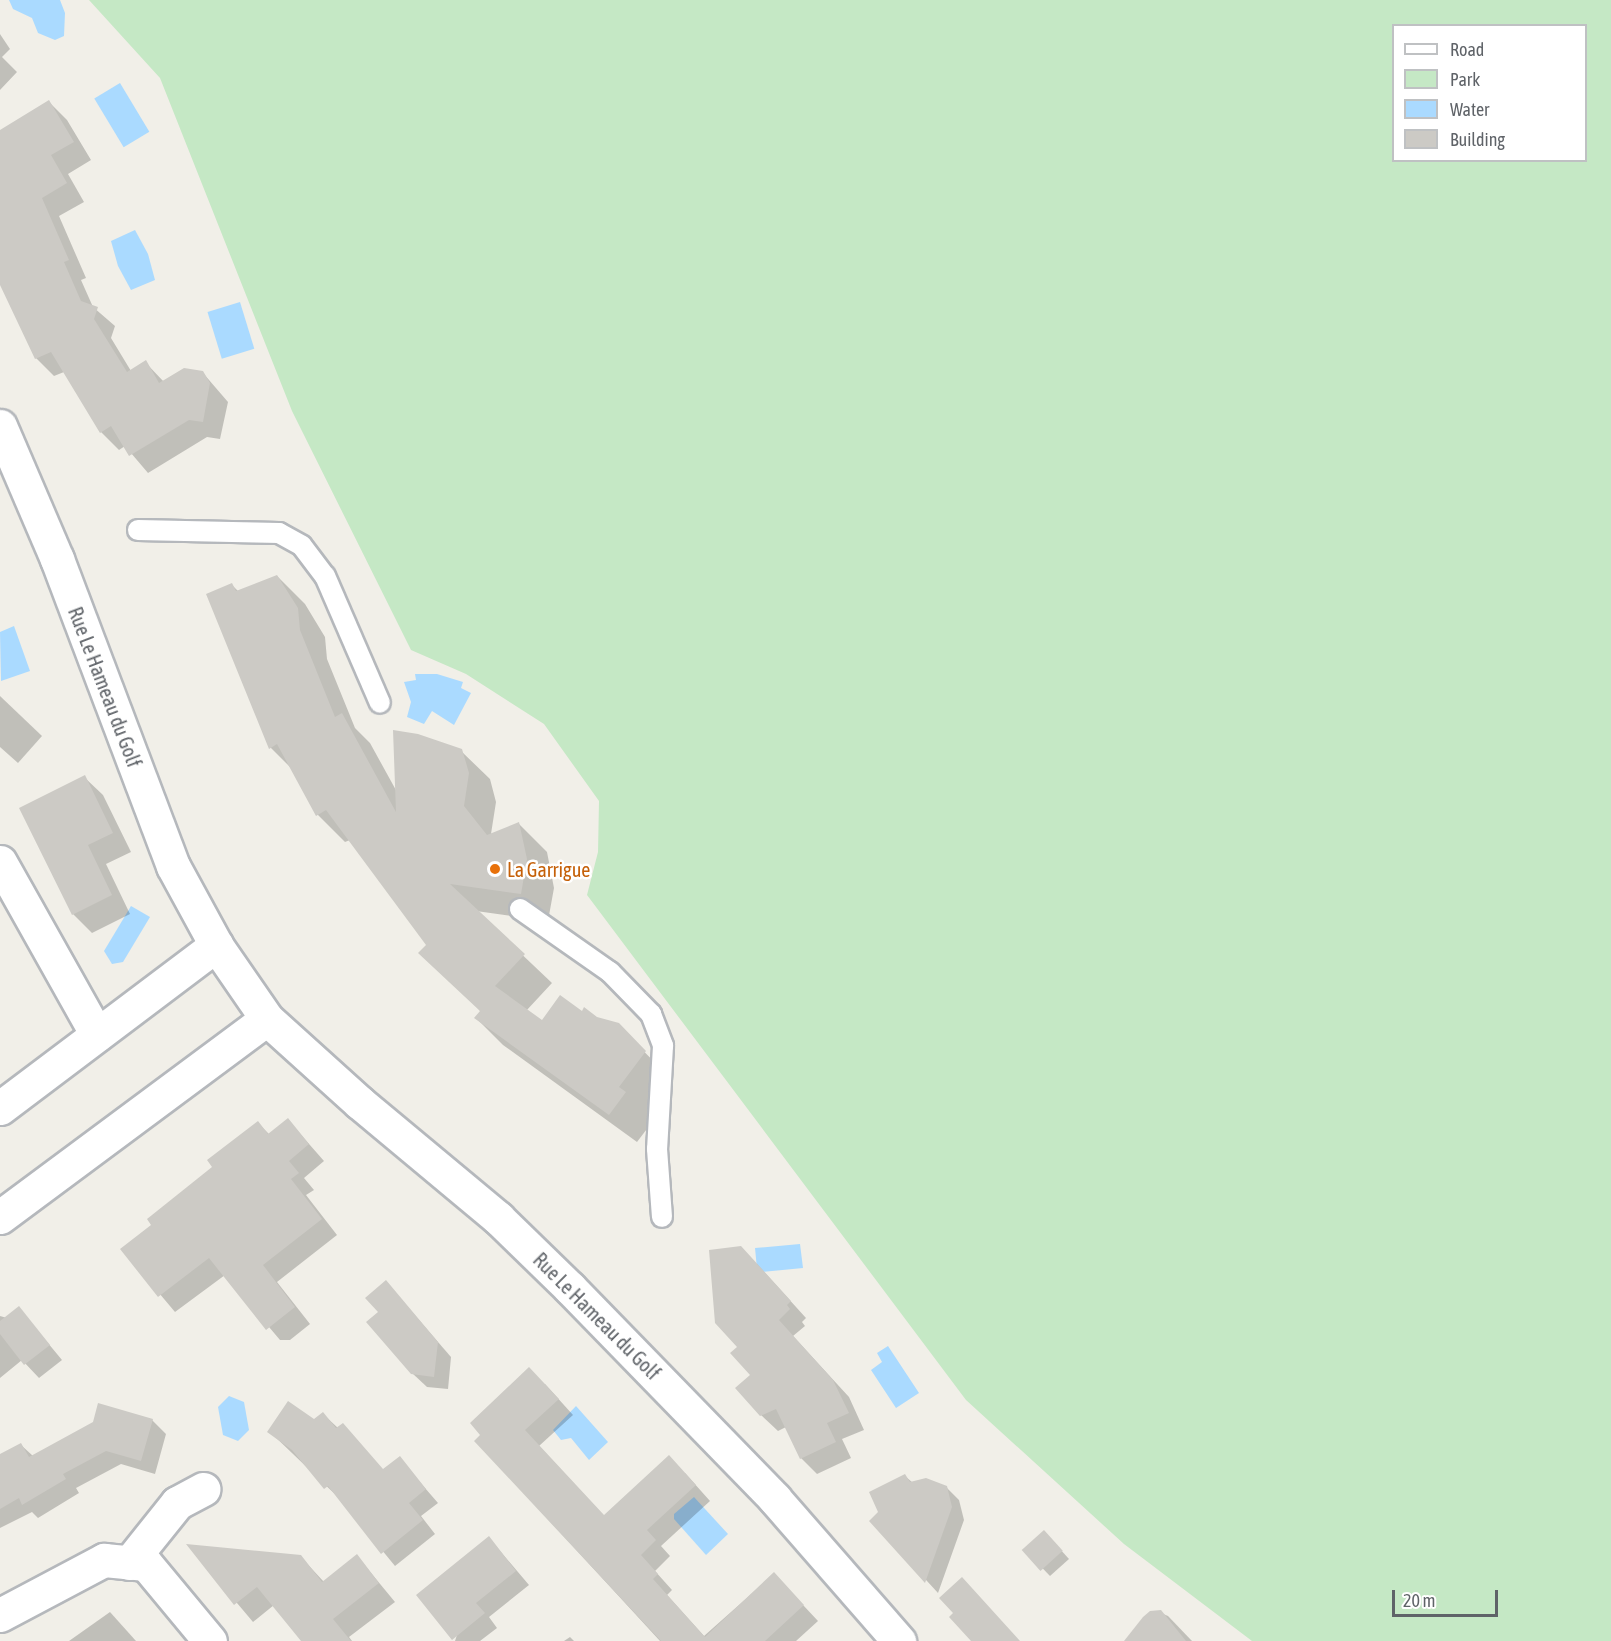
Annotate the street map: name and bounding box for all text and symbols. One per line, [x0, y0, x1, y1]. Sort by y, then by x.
legend [1392, 24, 1587, 162]
text: Road [1450, 39, 1484, 60]
text: Park [1450, 69, 1480, 90]
text: Water [1450, 99, 1489, 120]
text: Building [1450, 129, 1505, 150]
street label: Rue Le Hameau du Golf [63, 603, 147, 771]
place label: La Garrigue [507, 857, 590, 881]
marker: La Garrigue [488, 862, 502, 876]
street label: Rue Le Hameau du Golf [528, 1247, 666, 1385]
scale bar [1395, 1578, 1502, 1616]
text: 20 m [1403, 1590, 1435, 1611]

